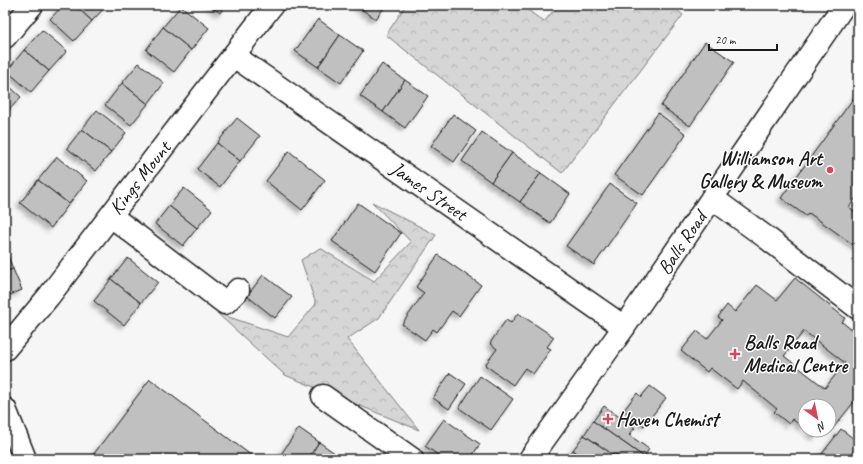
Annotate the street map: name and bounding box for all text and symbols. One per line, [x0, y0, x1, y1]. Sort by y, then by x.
scale bar [709, 26, 777, 52]
text: 20 m [715, 32, 737, 48]
street label: Kings Mount [104, 134, 178, 220]
place label: Williamson Art Gallery & Museum [699, 146, 824, 194]
street label: James Street [385, 155, 474, 228]
marker: Williamson Art Gallery & Museum [825, 165, 835, 175]
street label: Balls Road [652, 204, 714, 279]
place label: Balls Road Medical Centre [744, 330, 848, 378]
marker: Balls Road Medical Centre [729, 348, 741, 360]
north arrow [797, 398, 837, 438]
place label: Haven Chemist [616, 407, 721, 432]
marker: Haven Chemist [603, 414, 613, 424]
text: N [814, 419, 829, 435]

